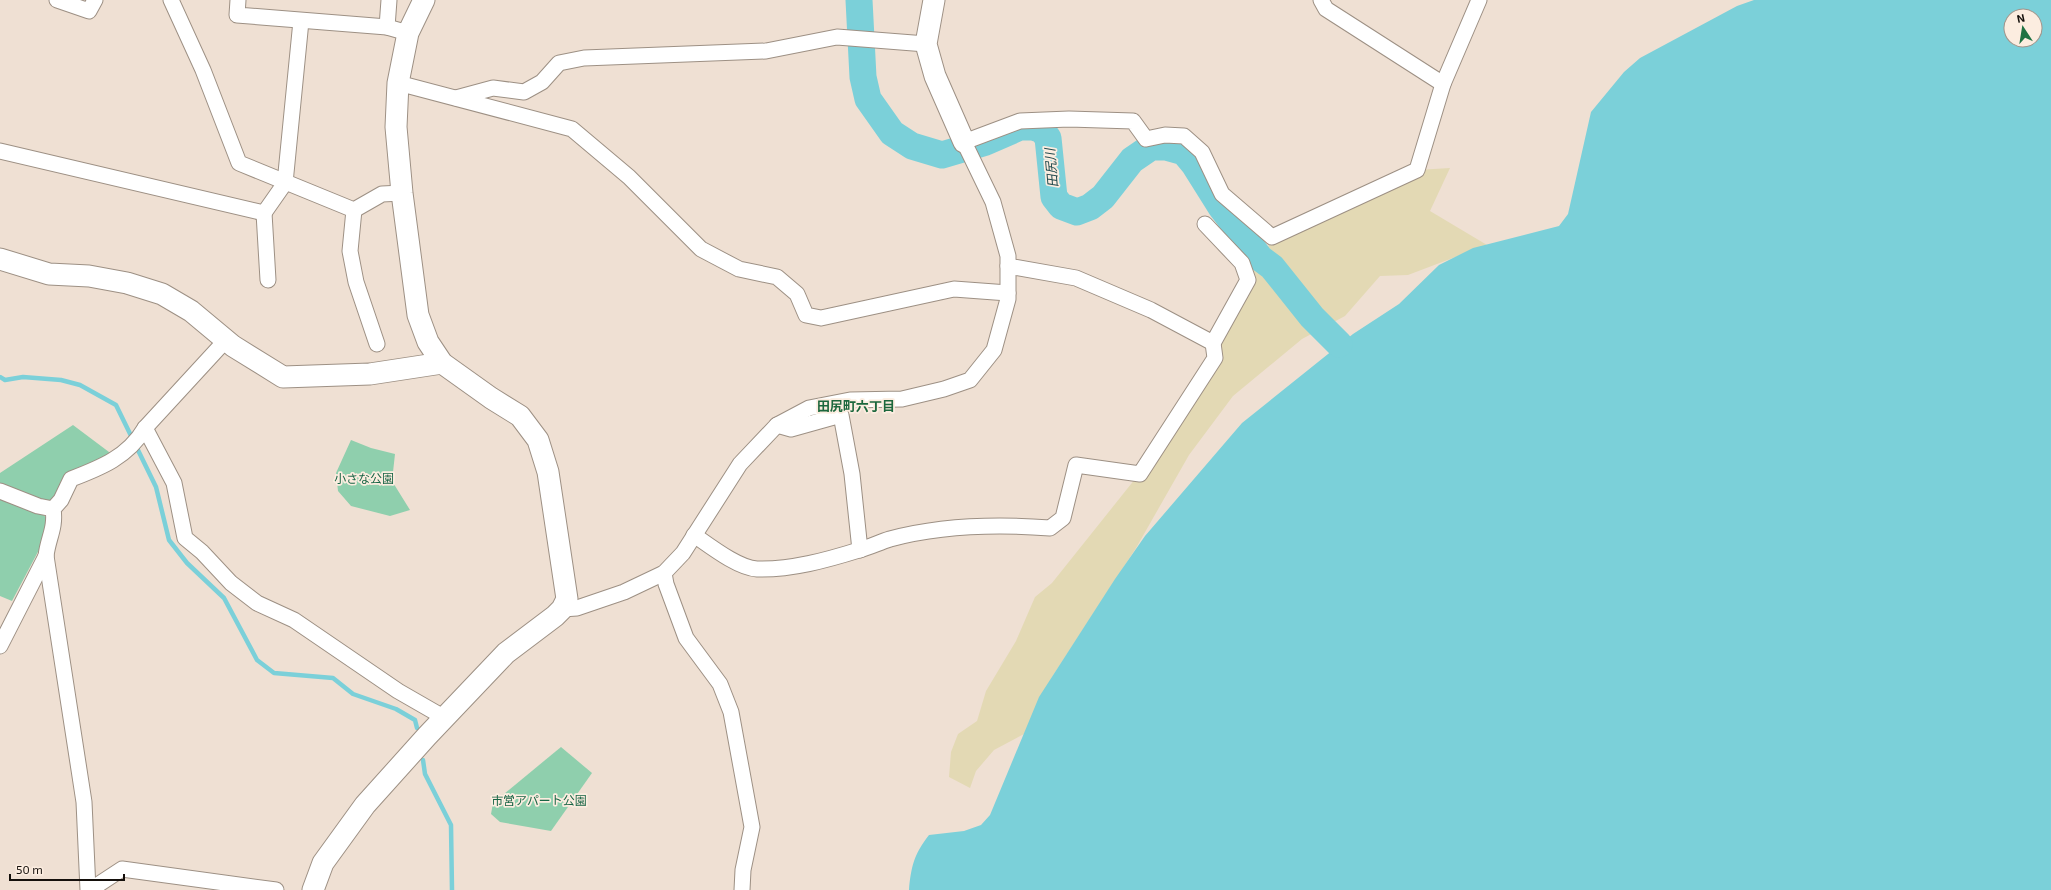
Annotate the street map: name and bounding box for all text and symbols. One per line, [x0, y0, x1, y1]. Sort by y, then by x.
north arrow [2003, 8, 2043, 48]
text: N [2016, 11, 2026, 25]
water label: 田尻川 [1041, 146, 1061, 188]
district label: 田尻町六丁目 [817, 398, 895, 414]
park label: 小さな公園 [334, 471, 394, 485]
park label: 市営アパート公園 [491, 793, 587, 807]
scale bar [10, 856, 124, 882]
text: 50 m [16, 862, 43, 876]

